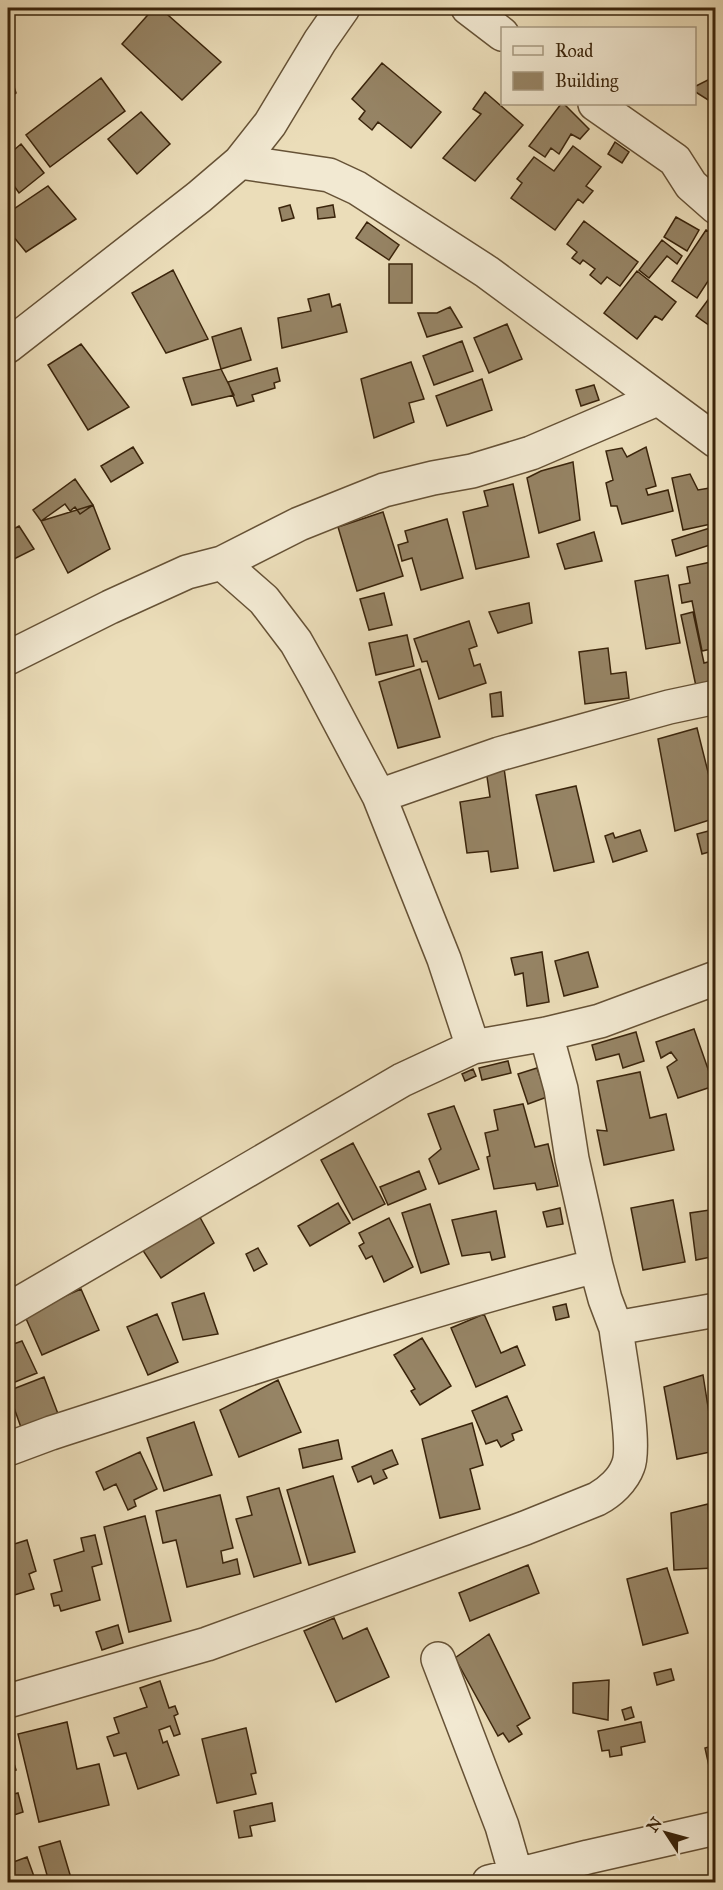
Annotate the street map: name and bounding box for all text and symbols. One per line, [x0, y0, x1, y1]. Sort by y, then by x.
legend [501, 27, 696, 105]
text: Road [555, 40, 593, 62]
text: Building [555, 70, 619, 93]
north arrow [636, 1803, 696, 1863]
text: N [643, 1813, 666, 1836]

